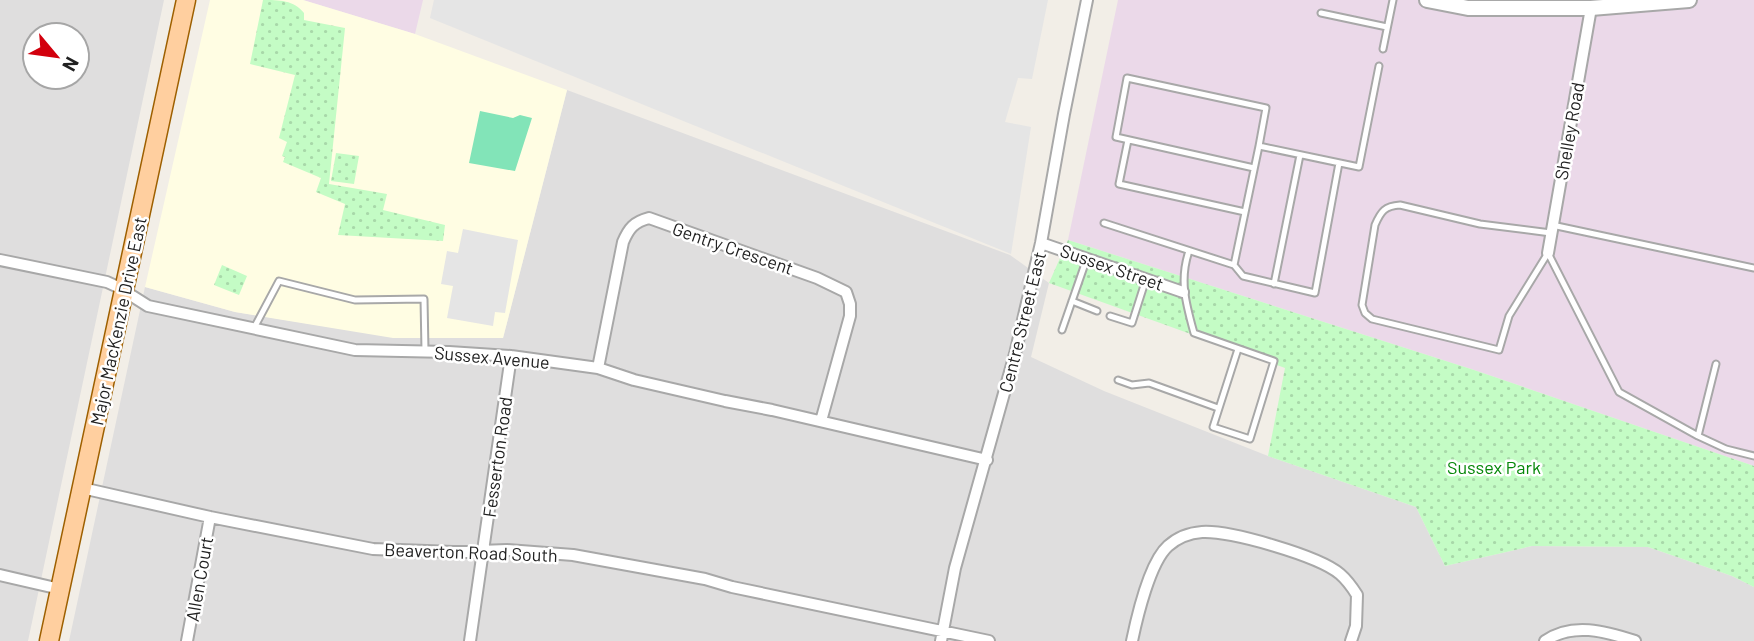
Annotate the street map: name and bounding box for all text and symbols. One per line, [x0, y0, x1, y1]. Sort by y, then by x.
north arrow [21, 21, 91, 91]
text: N [58, 53, 84, 76]
street label: Shelley Road [1550, 80, 1588, 182]
street label: Major MacKenzie Drive East [85, 215, 151, 427]
street label: Gentry Crescent [670, 217, 796, 279]
street label: Sussex Street [1057, 239, 1167, 295]
street label: Centre Street East [994, 249, 1050, 395]
street label: Sussex Avenue [433, 341, 551, 373]
street label: Fesserton Road [478, 395, 516, 519]
park label: Sussex Park [1447, 456, 1541, 478]
street label: Allen Court [181, 535, 217, 623]
street label: Beaverton Road South [384, 538, 558, 566]

